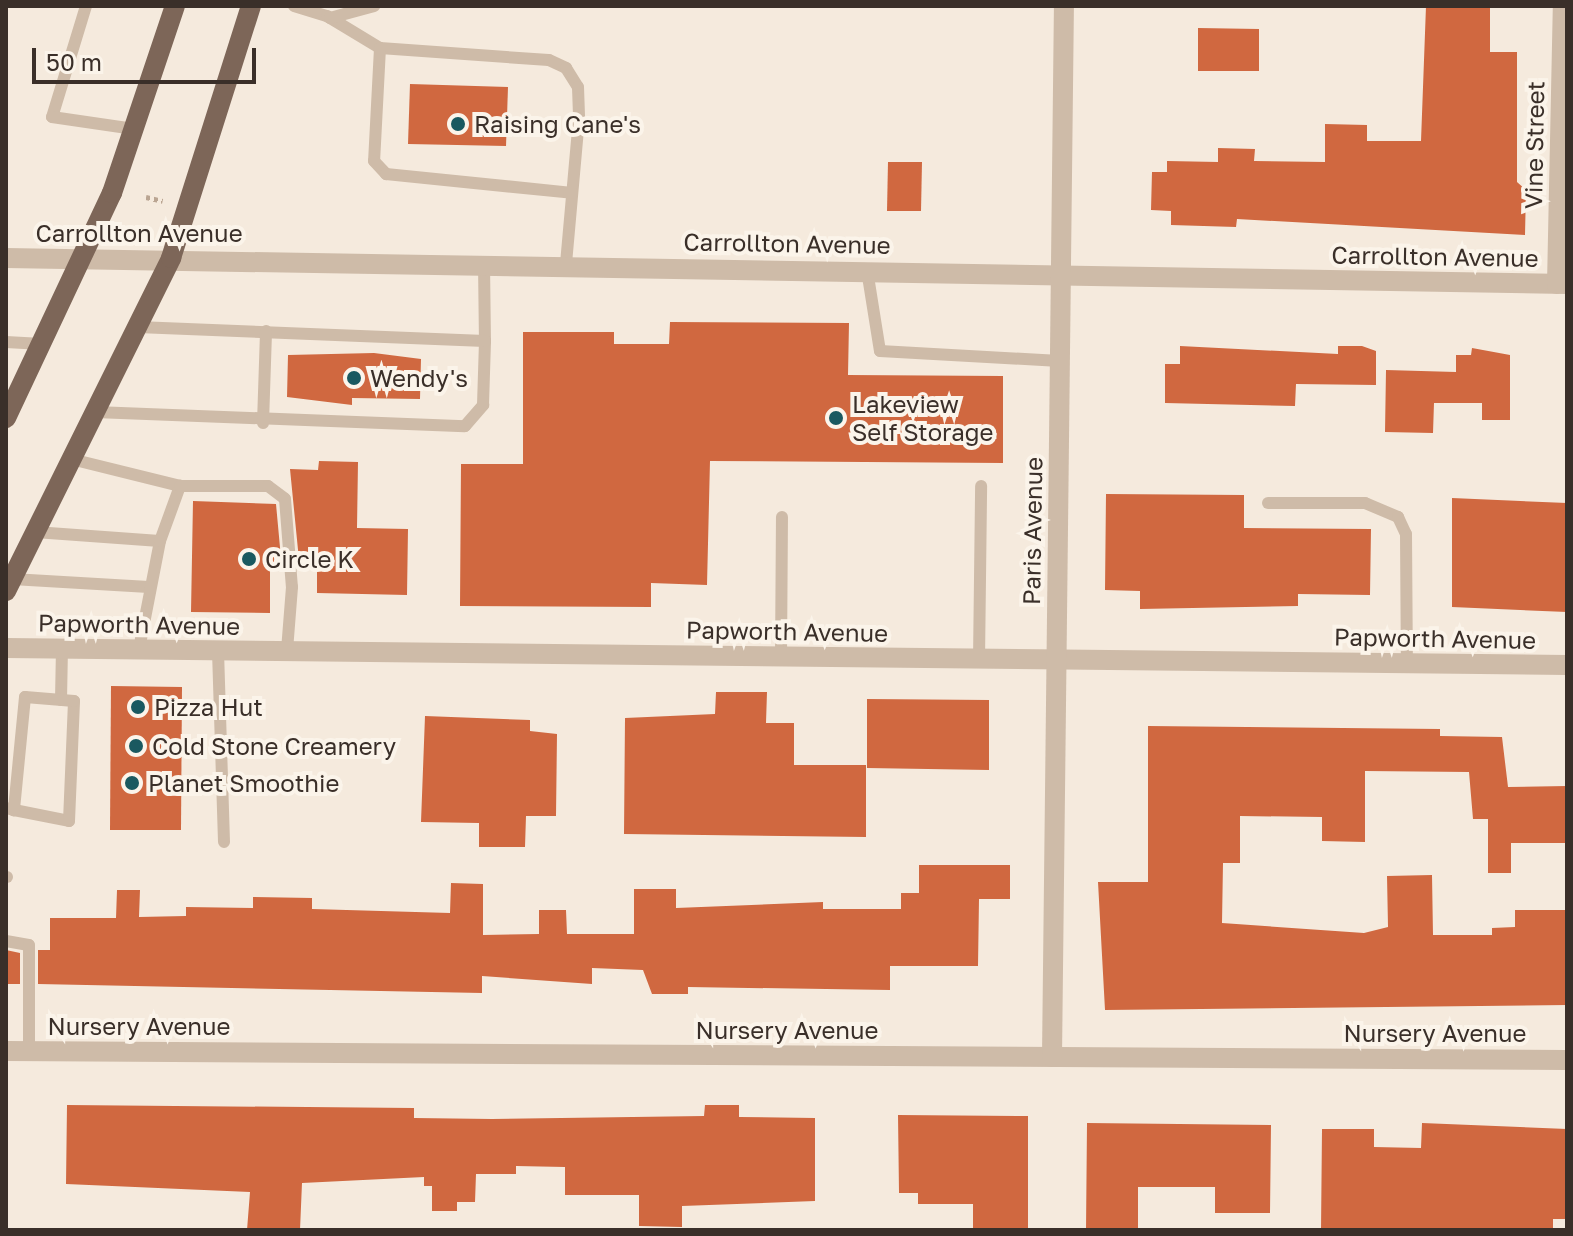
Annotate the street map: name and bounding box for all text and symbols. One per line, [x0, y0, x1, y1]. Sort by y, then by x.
scale bar [36, 32, 260, 82]
text: 50 m [46, 47, 102, 76]
street label: Vine Street [1518, 81, 1550, 209]
place label: Raising Cane's [474, 110, 641, 138]
marker: Raising Cane's [449, 115, 467, 133]
street label: Carrollton Avenue [35, 219, 243, 247]
street label: Carrollton Avenue [683, 227, 891, 259]
street label: Carrollton Avenue [1331, 240, 1539, 272]
place label: Wendy's [370, 364, 468, 392]
marker: Wendy's [345, 369, 363, 387]
place label: Lakeview Self Storage [852, 390, 993, 446]
marker: Lakeview Self Storage [827, 409, 845, 427]
street label: Paris Avenue [1016, 457, 1048, 605]
place label: Circle K [265, 545, 354, 573]
marker: Circle K [240, 550, 258, 568]
street label: Papworth Avenue [38, 608, 240, 640]
street label: Papworth Avenue [686, 615, 888, 647]
street label: Papworth Avenue [1334, 622, 1536, 654]
place label: Pizza Hut [154, 693, 263, 721]
marker: Pizza Hut [129, 698, 147, 716]
place label: Cold Stone Creamery [152, 732, 396, 760]
marker: Cold Stone Creamery [127, 737, 145, 755]
place label: Planet Smoothie [148, 769, 339, 797]
marker: Planet Smoothie [123, 774, 141, 792]
street label: Nursery Avenue [48, 1012, 230, 1040]
street label: Nursery Avenue [696, 1016, 878, 1044]
street label: Nursery Avenue [1344, 1019, 1526, 1047]

